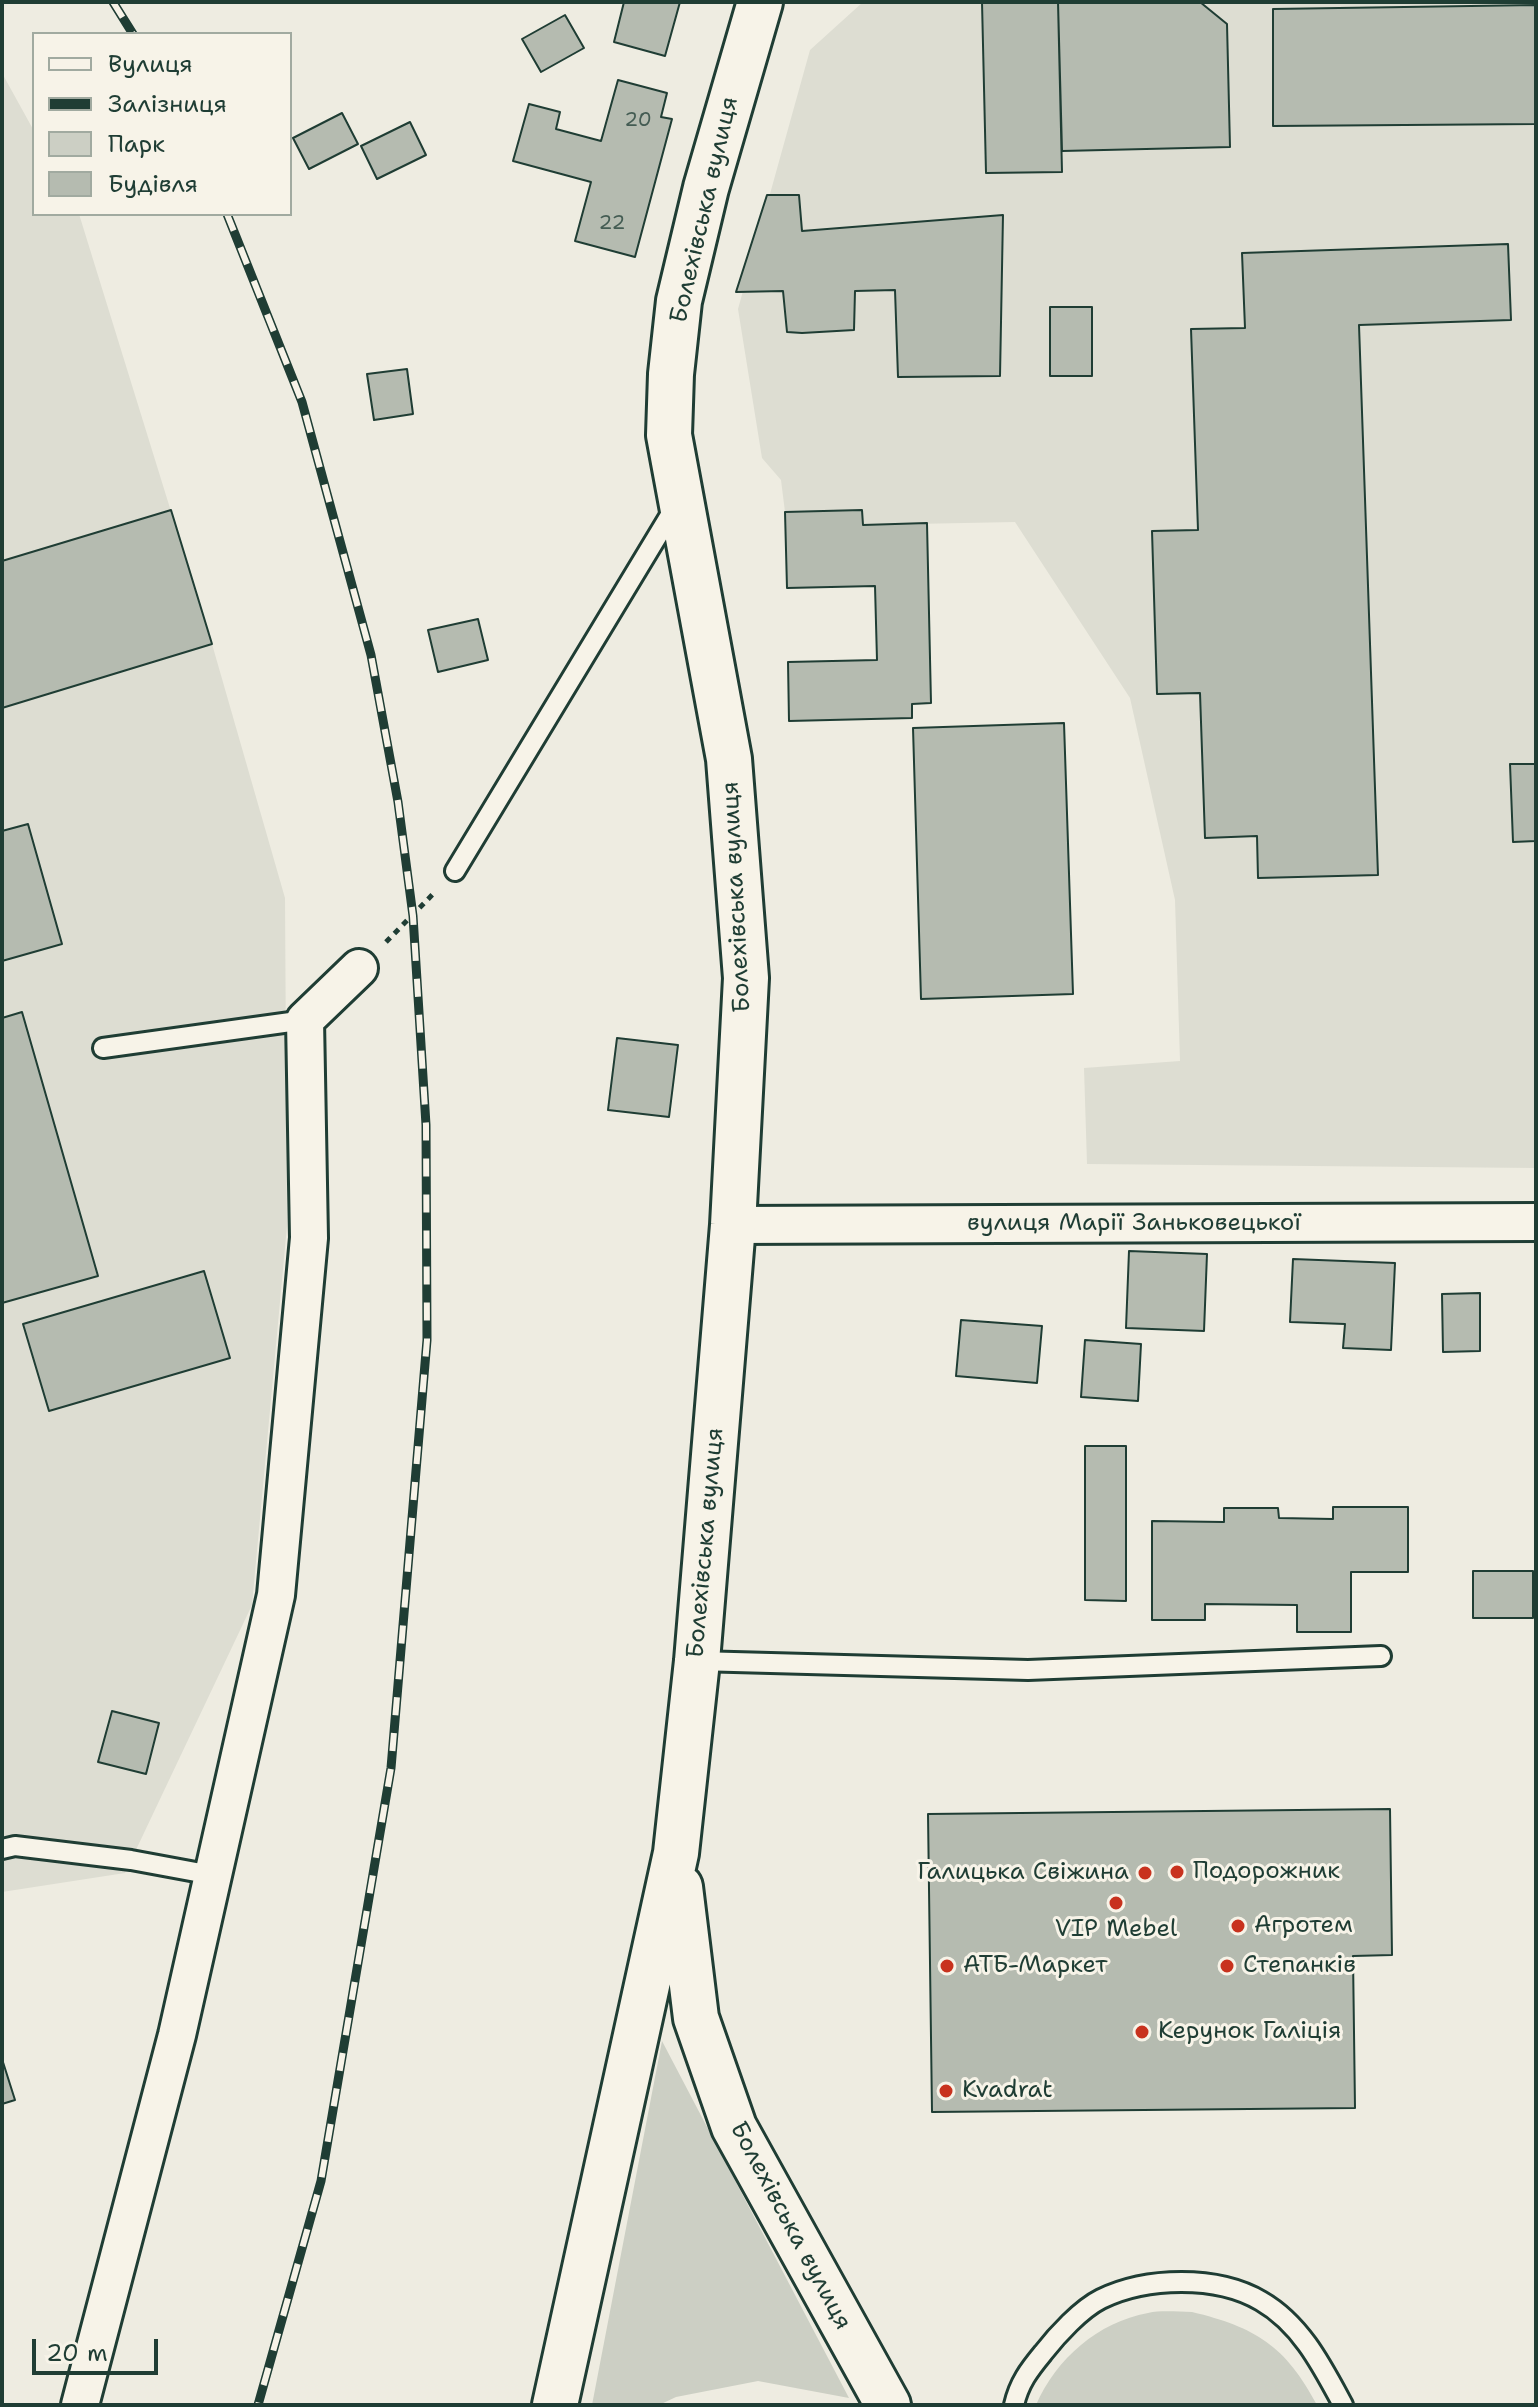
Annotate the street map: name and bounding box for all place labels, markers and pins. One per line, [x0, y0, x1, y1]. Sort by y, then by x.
place label: Подорожник [1193, 1858, 1340, 1886]
place label: Галицька Свіжина [917, 1859, 1129, 1887]
marker: Подорожник [1168, 1863, 1186, 1881]
marker: Галицька Свіжина [1136, 1864, 1154, 1882]
marker: VIP Mebel [1107, 1894, 1125, 1912]
place label: Агротем [1254, 1912, 1353, 1940]
place label: VIP Mebel [1055, 1916, 1177, 1944]
marker: Агротем [1229, 1917, 1247, 1935]
place label: АТБ-Маркет [963, 1952, 1108, 1980]
place label: Степанків [1243, 1952, 1356, 1980]
marker: АТБ-Маркет [938, 1957, 956, 1975]
marker: Степанків [1218, 1957, 1236, 1975]
place label: Керунок Галіція [1158, 2018, 1341, 2046]
marker: Керунок Галіція [1133, 2023, 1151, 2041]
place label: Kvadrat [962, 2077, 1053, 2105]
marker: Kvadrat [937, 2082, 955, 2100]

